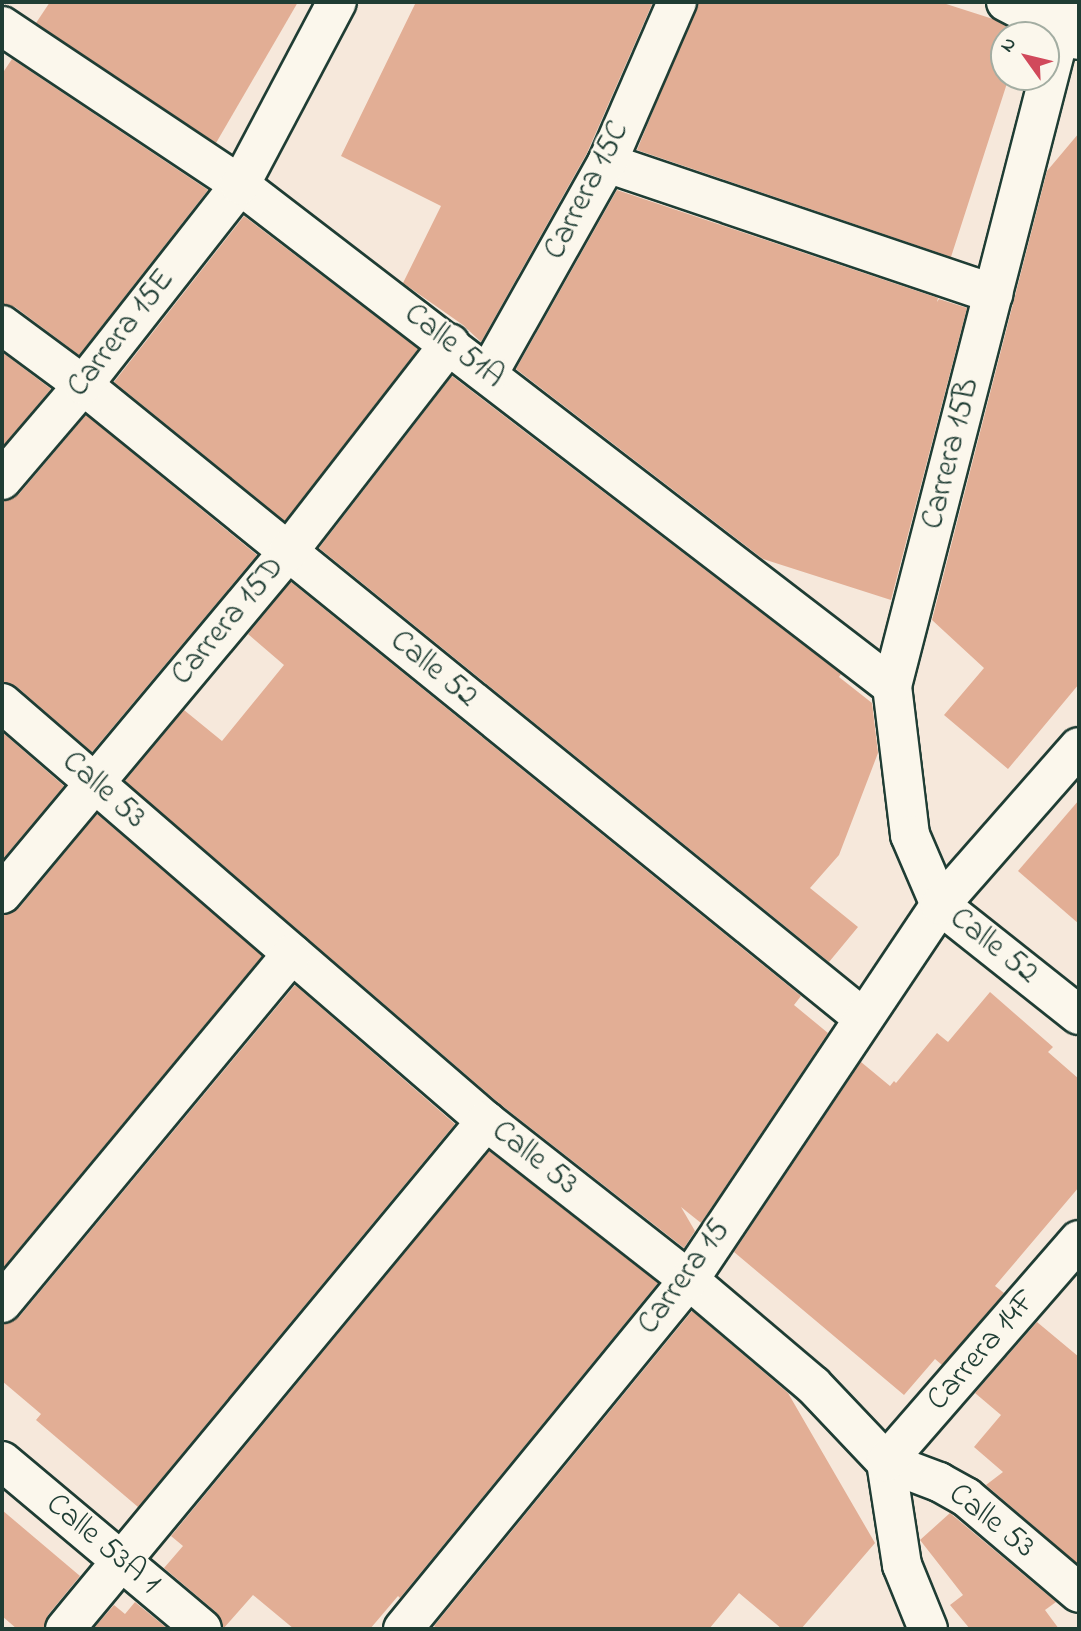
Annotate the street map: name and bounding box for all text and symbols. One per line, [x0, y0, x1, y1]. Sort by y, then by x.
north arrow [990, 21, 1060, 91]
text: N [994, 32, 1024, 58]
street label: Carrera 15C [537, 115, 639, 267]
street label: Carrera 15E [60, 262, 184, 406]
street label: Calle 51A [395, 296, 511, 398]
street label: Carrera 15B [915, 375, 989, 533]
street label: Carrera 15D [164, 550, 294, 694]
street label: Calle 52 [381, 623, 485, 717]
street label: Calle 53 [53, 744, 153, 838]
street label: Calle 52 [941, 900, 1045, 994]
street label: Calle 53 [483, 1113, 585, 1205]
street label: Carrera 15 [630, 1213, 740, 1343]
street label: Carrera 14F [920, 1282, 1046, 1420]
street label: Calle 53 [940, 1476, 1042, 1568]
street label: Calle 53A 1 [37, 1486, 167, 1604]

